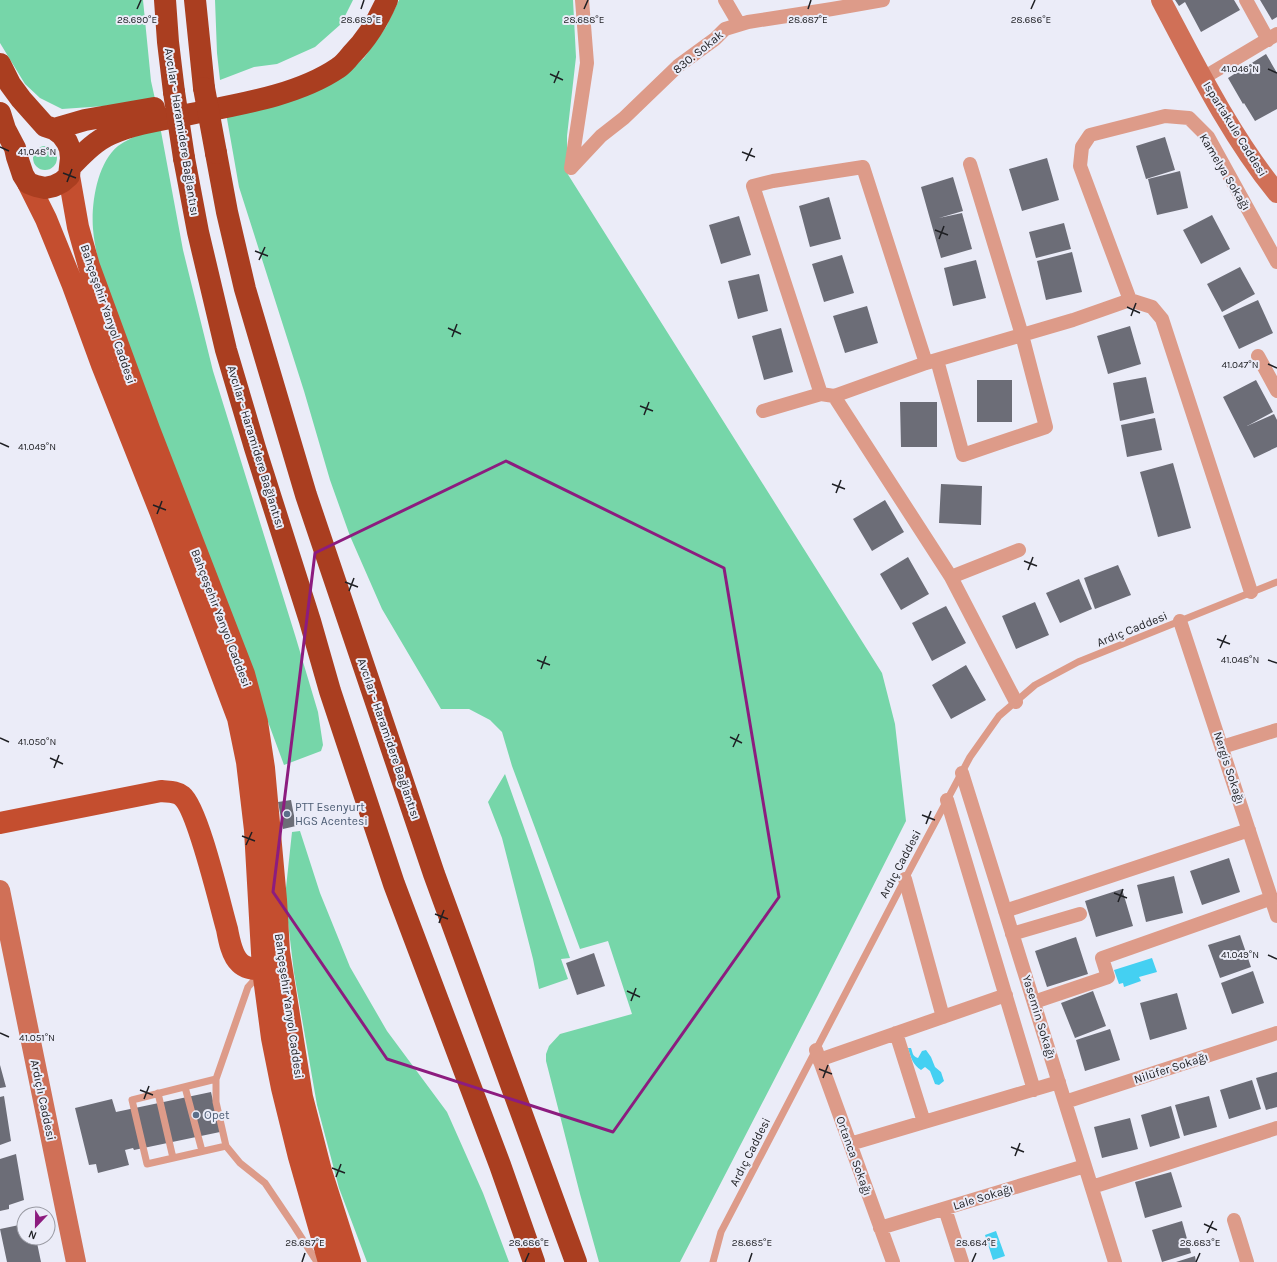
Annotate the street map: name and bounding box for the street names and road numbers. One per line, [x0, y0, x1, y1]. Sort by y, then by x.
street label: 830. Sokak [670, 27, 726, 76]
street label: Avcılar - Haramidere Bağlantısı [162, 47, 202, 217]
street label: Ispartakule Caddesi [1200, 79, 1270, 179]
street label: Kamelya Sokağı [1197, 131, 1253, 213]
street label: Bahçeşehir Yanyol Caddesi [78, 242, 138, 386]
street label: Avcılar - Haramidere Bağlantısı [225, 364, 287, 530]
street label: Bahçeşehir Yanyol Caddesi [188, 547, 254, 689]
street label: Ardıç Caddesi [1095, 608, 1169, 650]
street label: Avcılar - Haramidere Bağlantısı [355, 657, 423, 821]
street label: Nergis Sokağı [1211, 730, 1247, 806]
street label: Ardıç Caddesi [876, 828, 924, 900]
street label: Bahçeşehir Yanyol Caddesi [272, 933, 306, 1079]
street label: Yasemin Sokağı [1020, 973, 1058, 1061]
street label: Nilüfer Sokağı [1132, 1049, 1210, 1087]
street label: Ardıçlı Caddesi [28, 1058, 58, 1142]
street label: Ortanca Sokağı [833, 1114, 875, 1198]
street label: Ardıç Caddesi [727, 1115, 773, 1189]
street label: Lale Sokağı [951, 1181, 1015, 1213]

